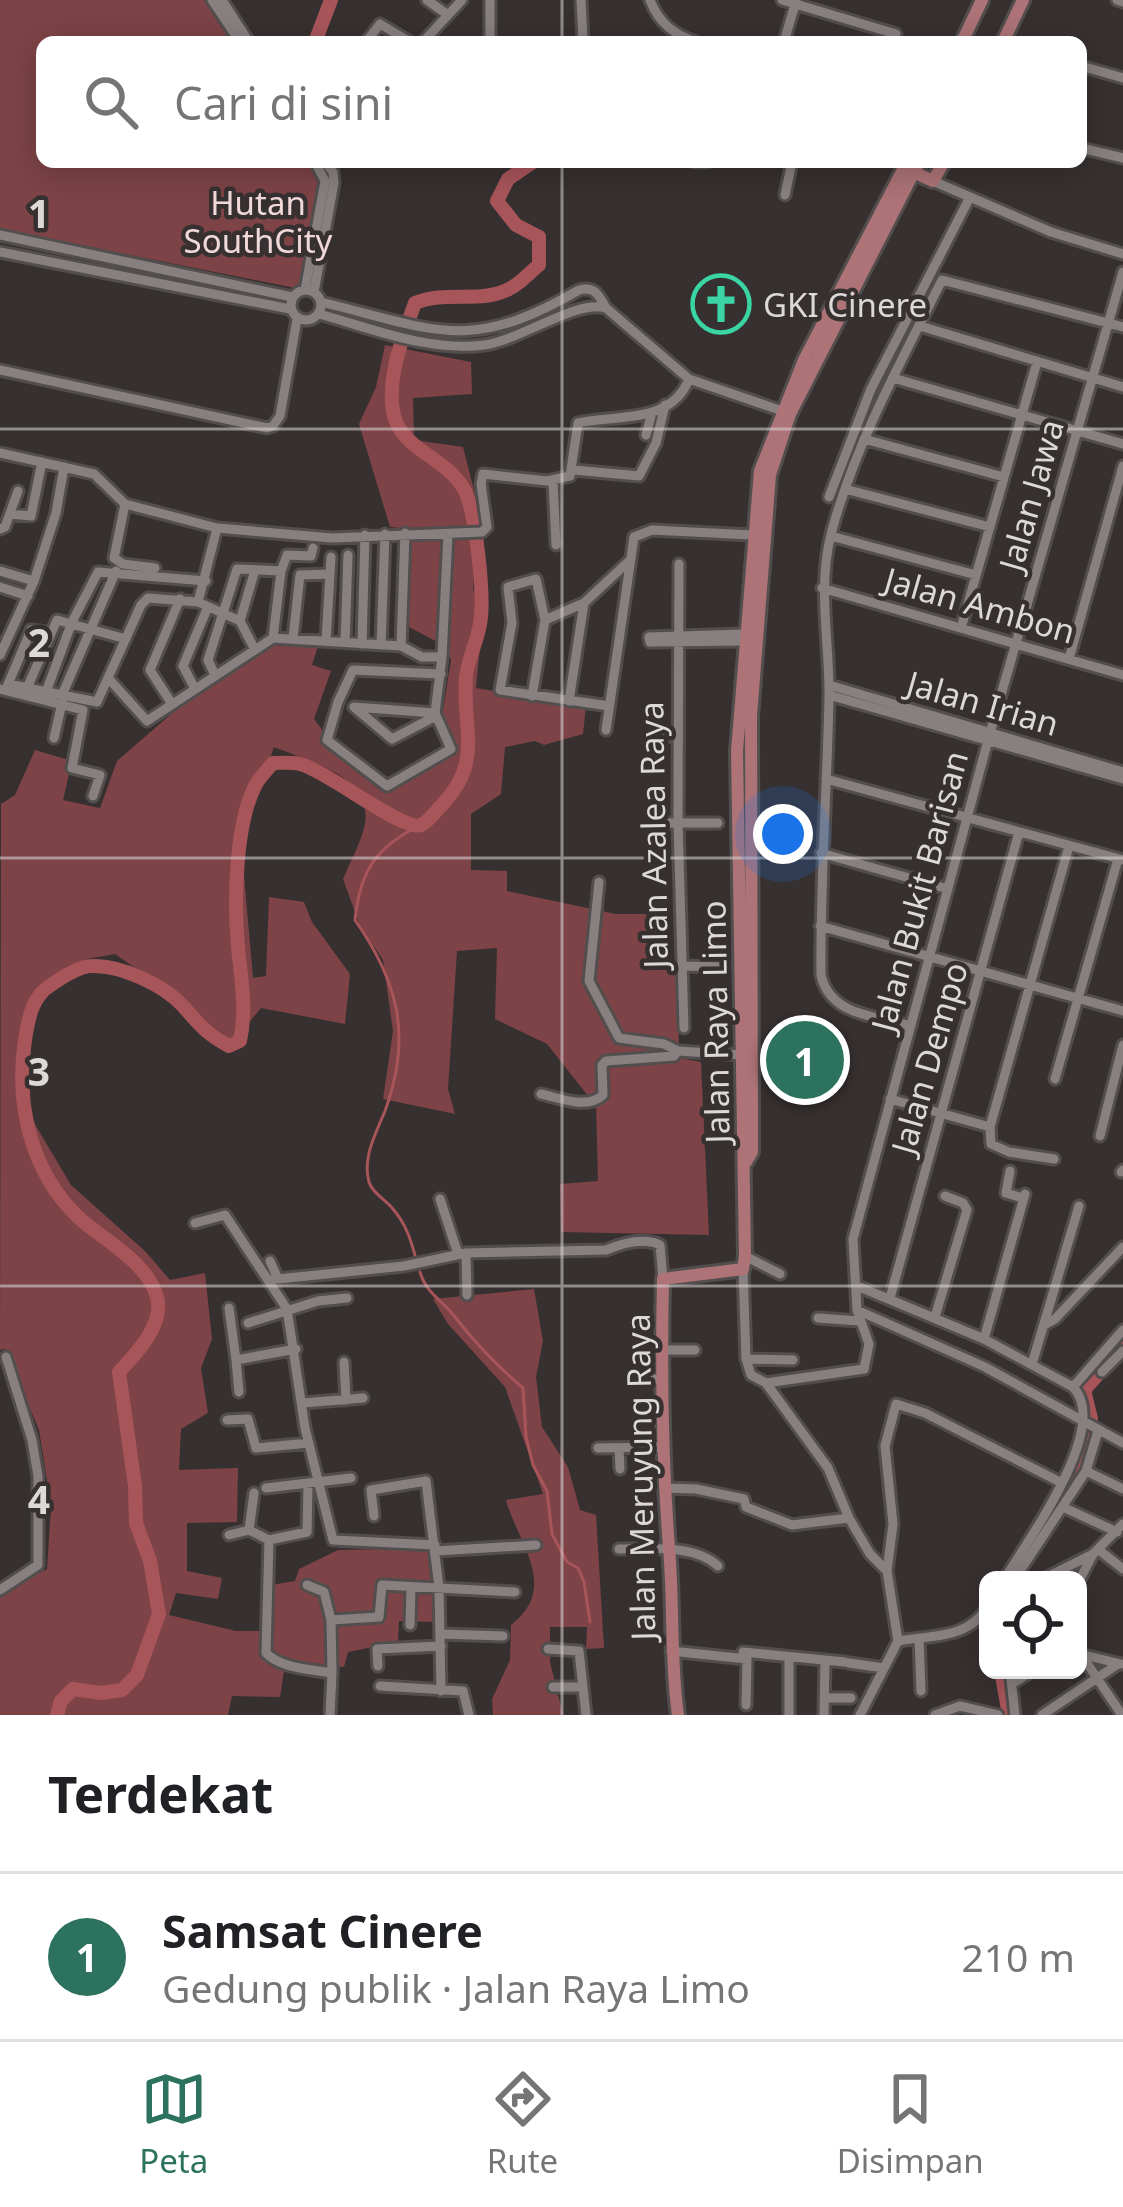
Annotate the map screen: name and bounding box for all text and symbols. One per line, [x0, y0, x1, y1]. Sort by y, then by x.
search box [36, 36, 1087, 168]
icon: search [78, 69, 144, 135]
text: Cari di sini [174, 72, 393, 133]
park label: Hutan SouthCity [184, 180, 333, 263]
text: 1 [28, 186, 50, 239]
church icon: GKI Cinere [690, 273, 752, 335]
place label: GKI Cinere [763, 282, 927, 327]
street label: Jalan Jawa [987, 414, 1074, 579]
street label: Jalan Ambon [877, 556, 1080, 654]
text: 2 [28, 615, 50, 668]
street label: Jalan Irian [899, 659, 1064, 746]
street label: Jalan Azalea Raya [628, 701, 678, 972]
street label: Jalan Bukit Barisan [859, 746, 978, 1039]
your location [753, 804, 813, 864]
street label: Jalan Raya Limo [690, 900, 740, 1147]
street label: Jalan Dempo [879, 957, 978, 1162]
pin: 1 [766, 1015, 844, 1105]
text: 3 [28, 1044, 50, 1097]
street label: Jalan Meruyung Raya [615, 1313, 665, 1644]
text: 4 [28, 1472, 50, 1525]
map controls [979, 1571, 1087, 1679]
button: locate [979, 1571, 1087, 1679]
text: Terdekat [48, 1758, 273, 1828]
text: Samsat Cinere [162, 1900, 483, 1961]
text: 1 [76, 1930, 98, 1983]
text: 210 m [961, 1930, 1075, 1983]
text: Gedung publik · Jalan Raya Limo [162, 1961, 750, 2014]
tab: Peta [139, 2066, 208, 2183]
tab: Rute [487, 2066, 558, 2183]
tab: Disimpan [837, 2066, 984, 2183]

